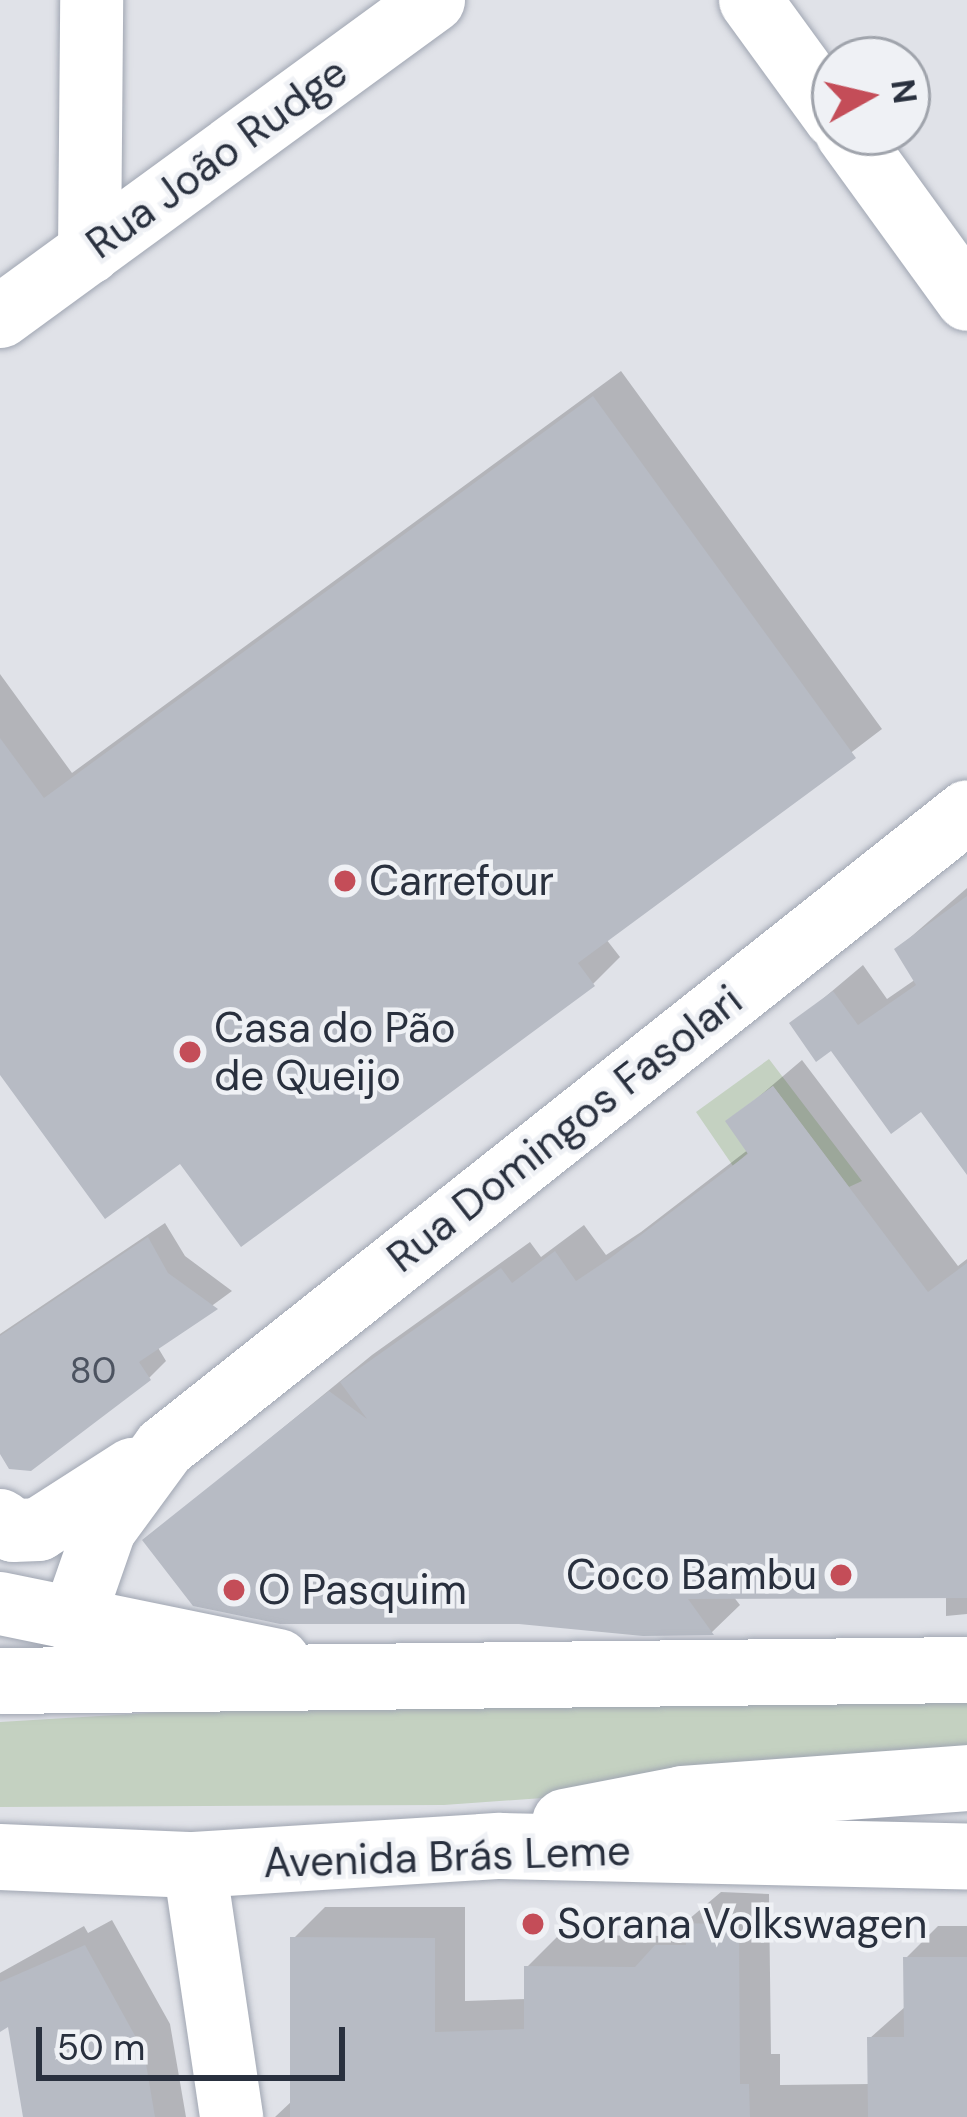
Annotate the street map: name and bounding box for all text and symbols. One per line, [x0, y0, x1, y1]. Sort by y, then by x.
north arrow [811, 36, 931, 156]
street label: Rua João Rudge [77, 47, 357, 269]
text: N [881, 76, 927, 106]
place label: Carrefour [369, 856, 554, 906]
marker: Carrefour [332, 868, 358, 894]
street label: Rua Domingos Fasolari [378, 975, 752, 1283]
place label: Casa do Pão de Queijo [214, 1003, 456, 1102]
marker: Casa do Pão de Queijo [177, 1039, 203, 1065]
house number: 80 [70, 1349, 116, 1393]
place label: Coco Bambu [566, 1550, 817, 1600]
marker: Coco Bambu [828, 1562, 854, 1588]
place label: O Pasquim [258, 1565, 467, 1615]
marker: O Pasquim [221, 1577, 247, 1603]
street label: Avenida Brás Leme [262, 1825, 632, 1889]
place label: Sorana Volkswagen [557, 1899, 927, 1949]
marker: Sorana Volkswagen [520, 1911, 546, 1937]
scale bar [42, 2003, 351, 2077]
text: 50 m [57, 2024, 145, 2071]

